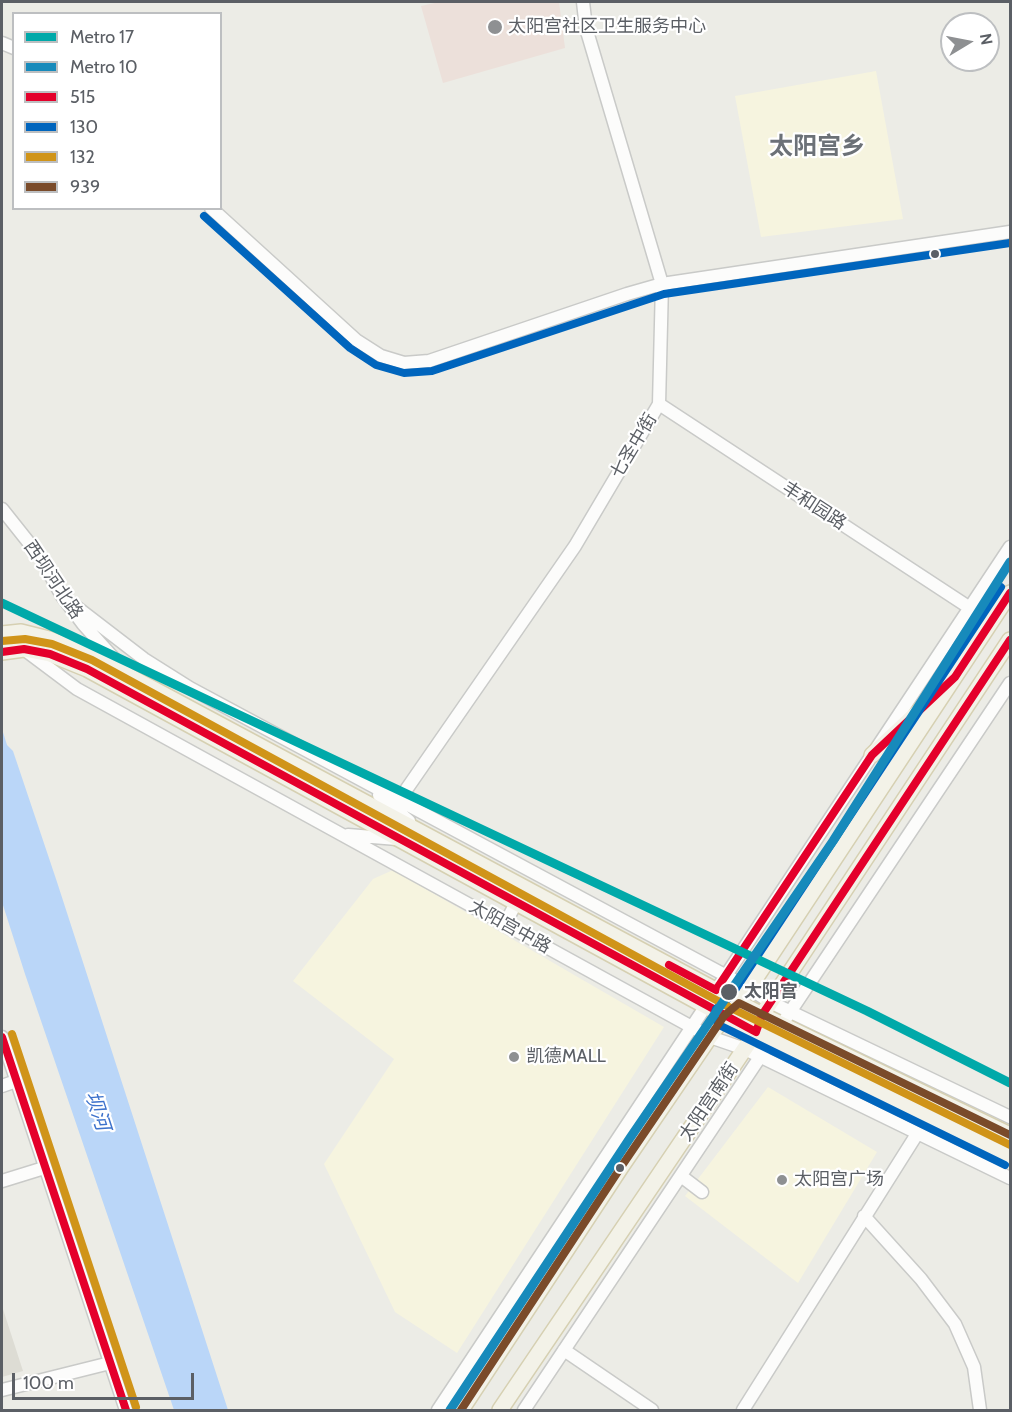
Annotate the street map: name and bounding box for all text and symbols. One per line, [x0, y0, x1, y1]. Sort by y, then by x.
legend [12, 12, 222, 210]
north arrow [940, 12, 1000, 72]
place label: 太阳宫社区卫生服务中心 [508, 16, 706, 38]
marker: 太阳宫社区卫生服务中心 [486, 18, 504, 36]
text: Metro 17 [70, 26, 134, 48]
text: N [976, 32, 997, 46]
text: Metro 10 [70, 56, 138, 78]
text: 515 [70, 86, 95, 108]
text: 130 [70, 116, 98, 138]
district label: 太阳宫乡 [769, 133, 865, 161]
text: 132 [70, 146, 95, 168]
text: 939 [70, 176, 100, 198]
unlabelled marker [929, 248, 941, 260]
street label: 七圣中街 [606, 410, 662, 482]
street label: 丰和园路 [778, 477, 850, 535]
street label: 西坝河北路 [19, 537, 87, 623]
street label: 太阳宫中路 [465, 896, 555, 958]
place label: 太阳宫 [744, 981, 798, 1003]
marker: 太阳宫 [719, 982, 739, 1002]
place label: 凯德MALL [526, 1046, 606, 1068]
marker: 凯德MALL [507, 1050, 521, 1064]
street label: 太阳宫南街 [675, 1059, 743, 1145]
water label: 坝河 [79, 1088, 115, 1134]
unlabelled marker [614, 1162, 626, 1174]
place label: 太阳宫广场 [794, 1169, 884, 1191]
marker: 太阳宫广场 [775, 1173, 789, 1187]
scale bar [15, 1361, 196, 1399]
text: 100 m [23, 1372, 74, 1394]

